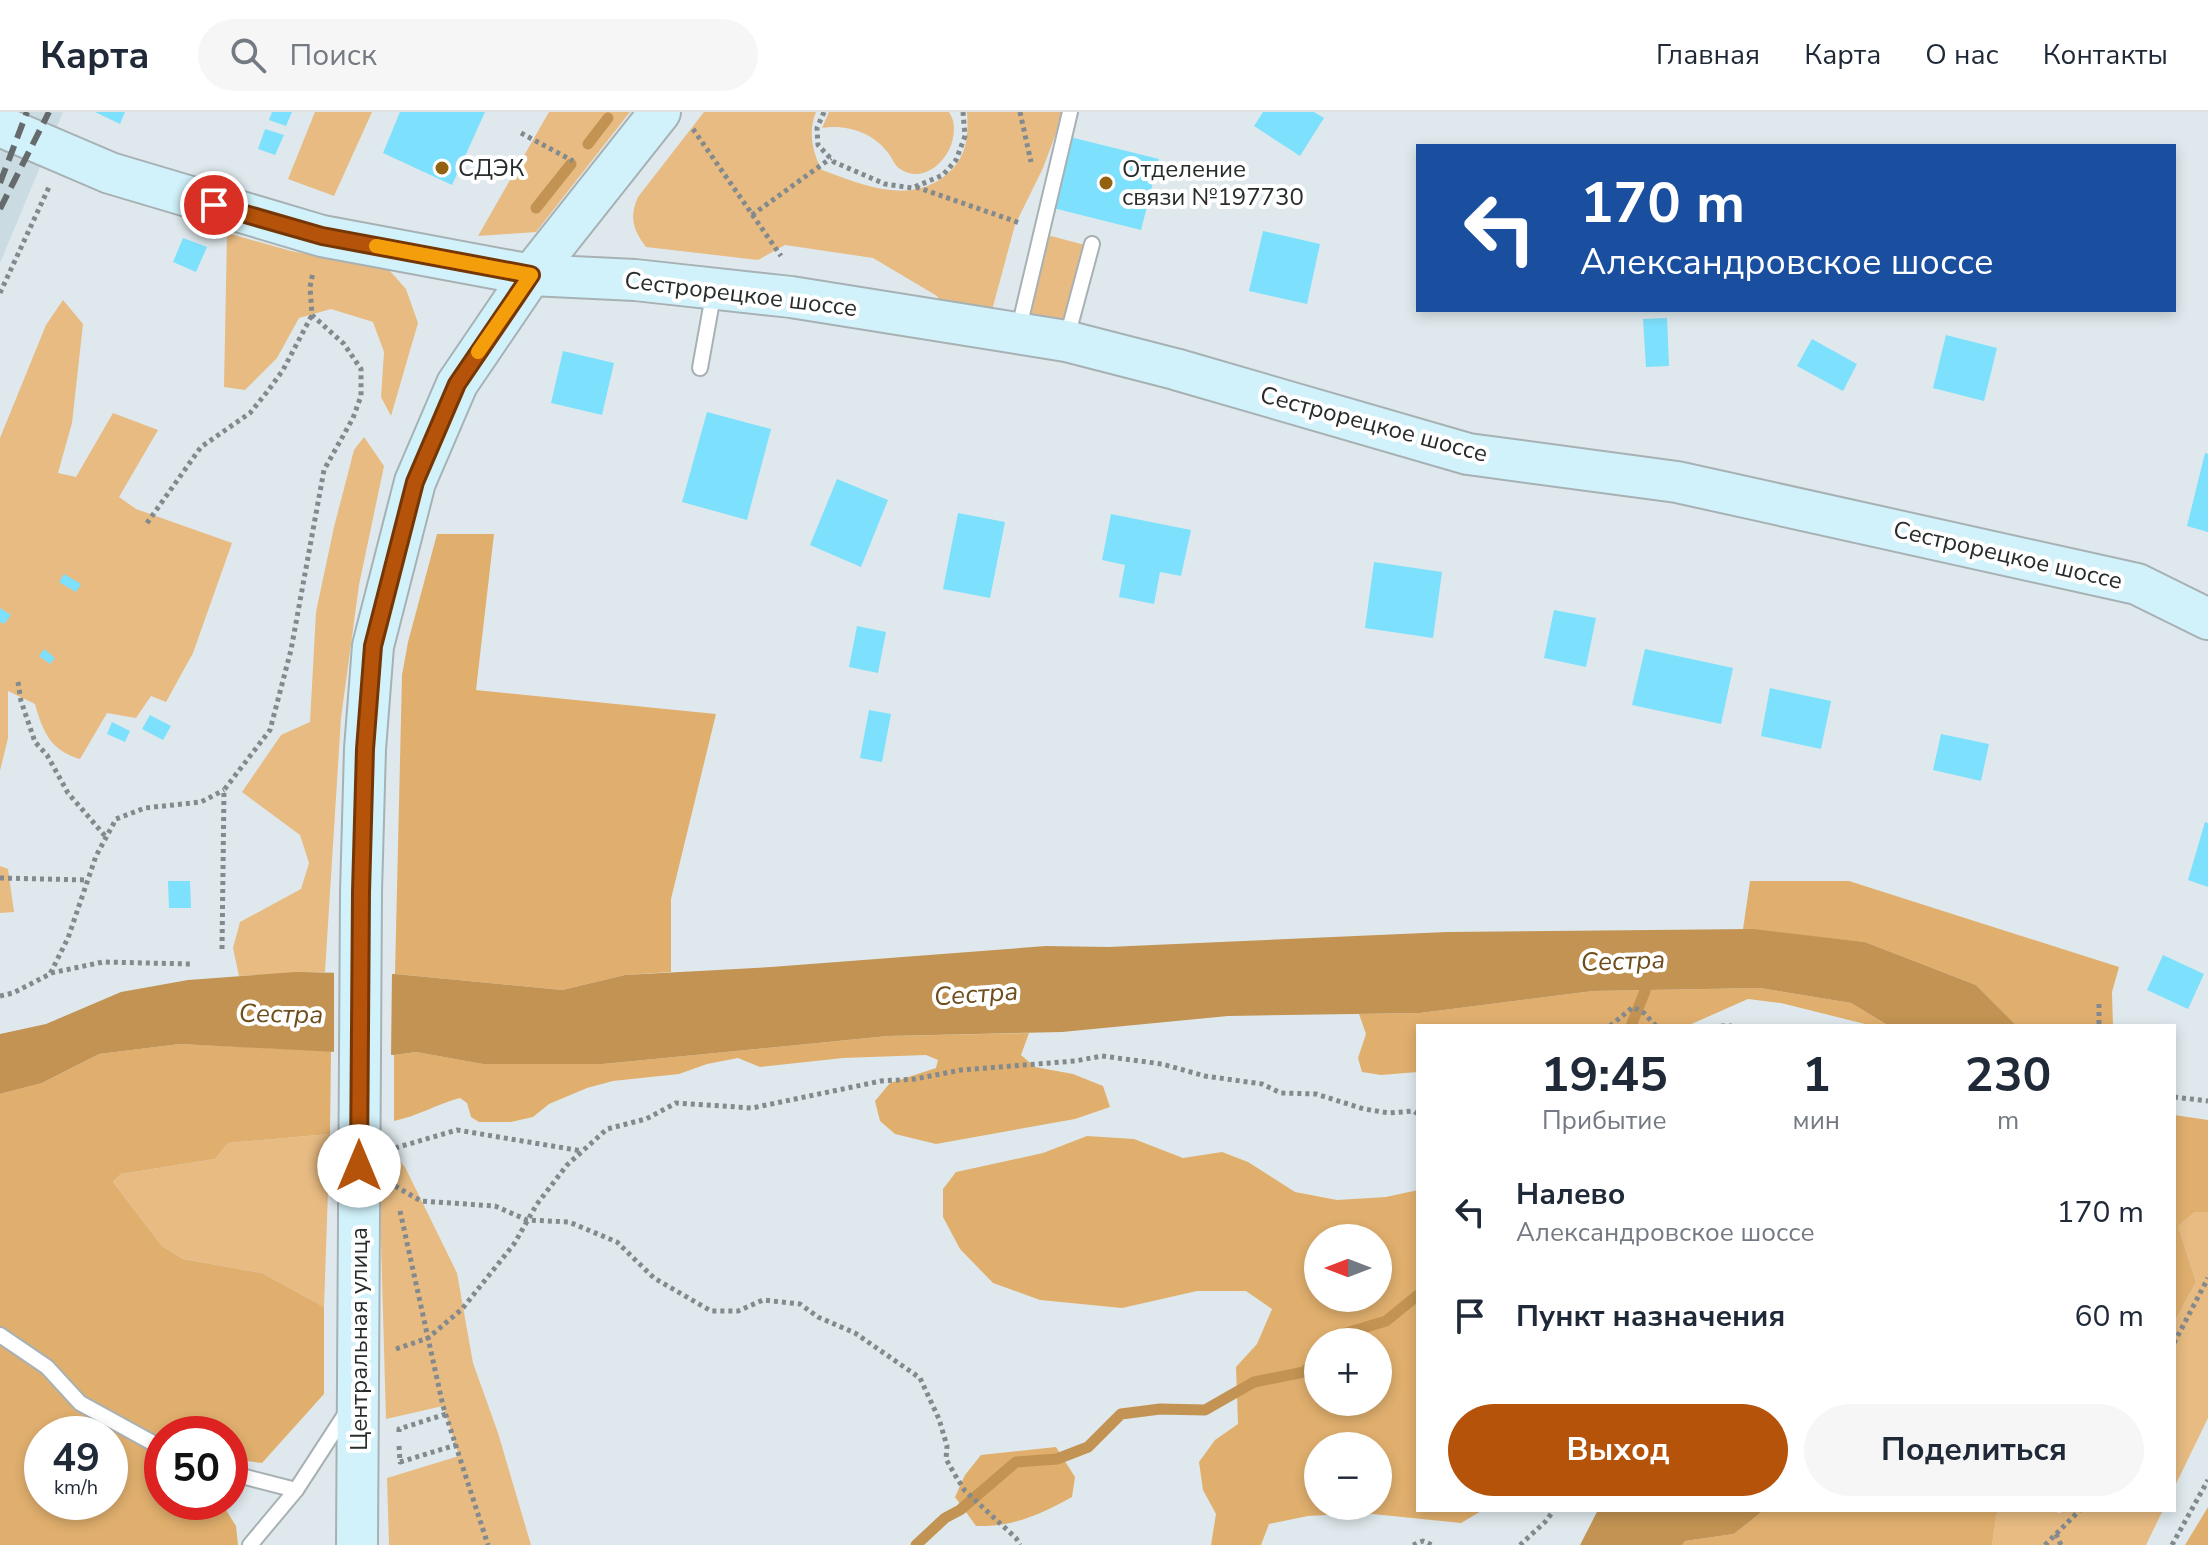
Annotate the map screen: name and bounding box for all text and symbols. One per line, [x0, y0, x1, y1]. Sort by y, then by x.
search box [198, 19, 758, 91]
text: Карта [40, 30, 150, 81]
icon: search [226, 33, 270, 77]
text: Поиск [290, 35, 377, 76]
text: Главная [1656, 36, 1760, 74]
text: Карта [1804, 36, 1881, 74]
text: О нас [1925, 36, 1999, 74]
text: Контакты [2043, 36, 2168, 74]
place label: СДЭК [458, 152, 525, 184]
place label: Отделение связи №197730 [1122, 153, 1304, 213]
marker: СДЭК [433, 159, 451, 177]
text: 170 m [1580, 165, 1745, 242]
pin [180, 171, 248, 239]
marker: Отделение связи №197730 [1097, 174, 1115, 192]
icon: left [1448, 176, 1552, 280]
icon: arrive [192, 183, 236, 227]
text: Александровское шоссе [1580, 238, 1993, 287]
street label: Сестрорецкое шоссе [623, 264, 859, 324]
street label: Сестрорецкое шоссе [1257, 378, 1491, 470]
street label: Сестрорецкое шоссе [1890, 513, 2126, 597]
water label: Сестра [1580, 942, 1666, 980]
water label: Сестра [933, 974, 1019, 1014]
water label: Сестра [238, 996, 324, 1032]
text: 19:45 [1541, 1042, 1668, 1108]
text: 1 [1802, 1042, 1831, 1108]
text: 230 [1965, 1042, 2051, 1108]
text: Прибытие [1542, 1103, 1667, 1138]
text: мин [1793, 1103, 1840, 1138]
text: m [1997, 1103, 2019, 1138]
position arrow [317, 1124, 401, 1208]
text: Налево [1516, 1174, 1625, 1215]
icon: left [1448, 1190, 1492, 1234]
text: 170 m [2057, 1192, 2144, 1233]
text: Александровское шоссе [1516, 1215, 1815, 1250]
north arrow [1304, 1224, 1392, 1312]
map controls [1304, 1224, 1392, 1520]
street label: Центральная улица [343, 1227, 375, 1451]
icon: arrive [1448, 1294, 1492, 1338]
text: Пункт назначения [1516, 1296, 1785, 1337]
text: 60 m [2075, 1296, 2144, 1337]
button: + [1304, 1328, 1392, 1416]
button: Выход [1448, 1404, 1788, 1496]
button: Поделиться [1804, 1404, 2144, 1496]
speed limit sign: 50 [144, 1416, 248, 1520]
text: 49 [52, 1431, 100, 1485]
button: − [1304, 1432, 1392, 1520]
text: km/h [54, 1474, 98, 1501]

